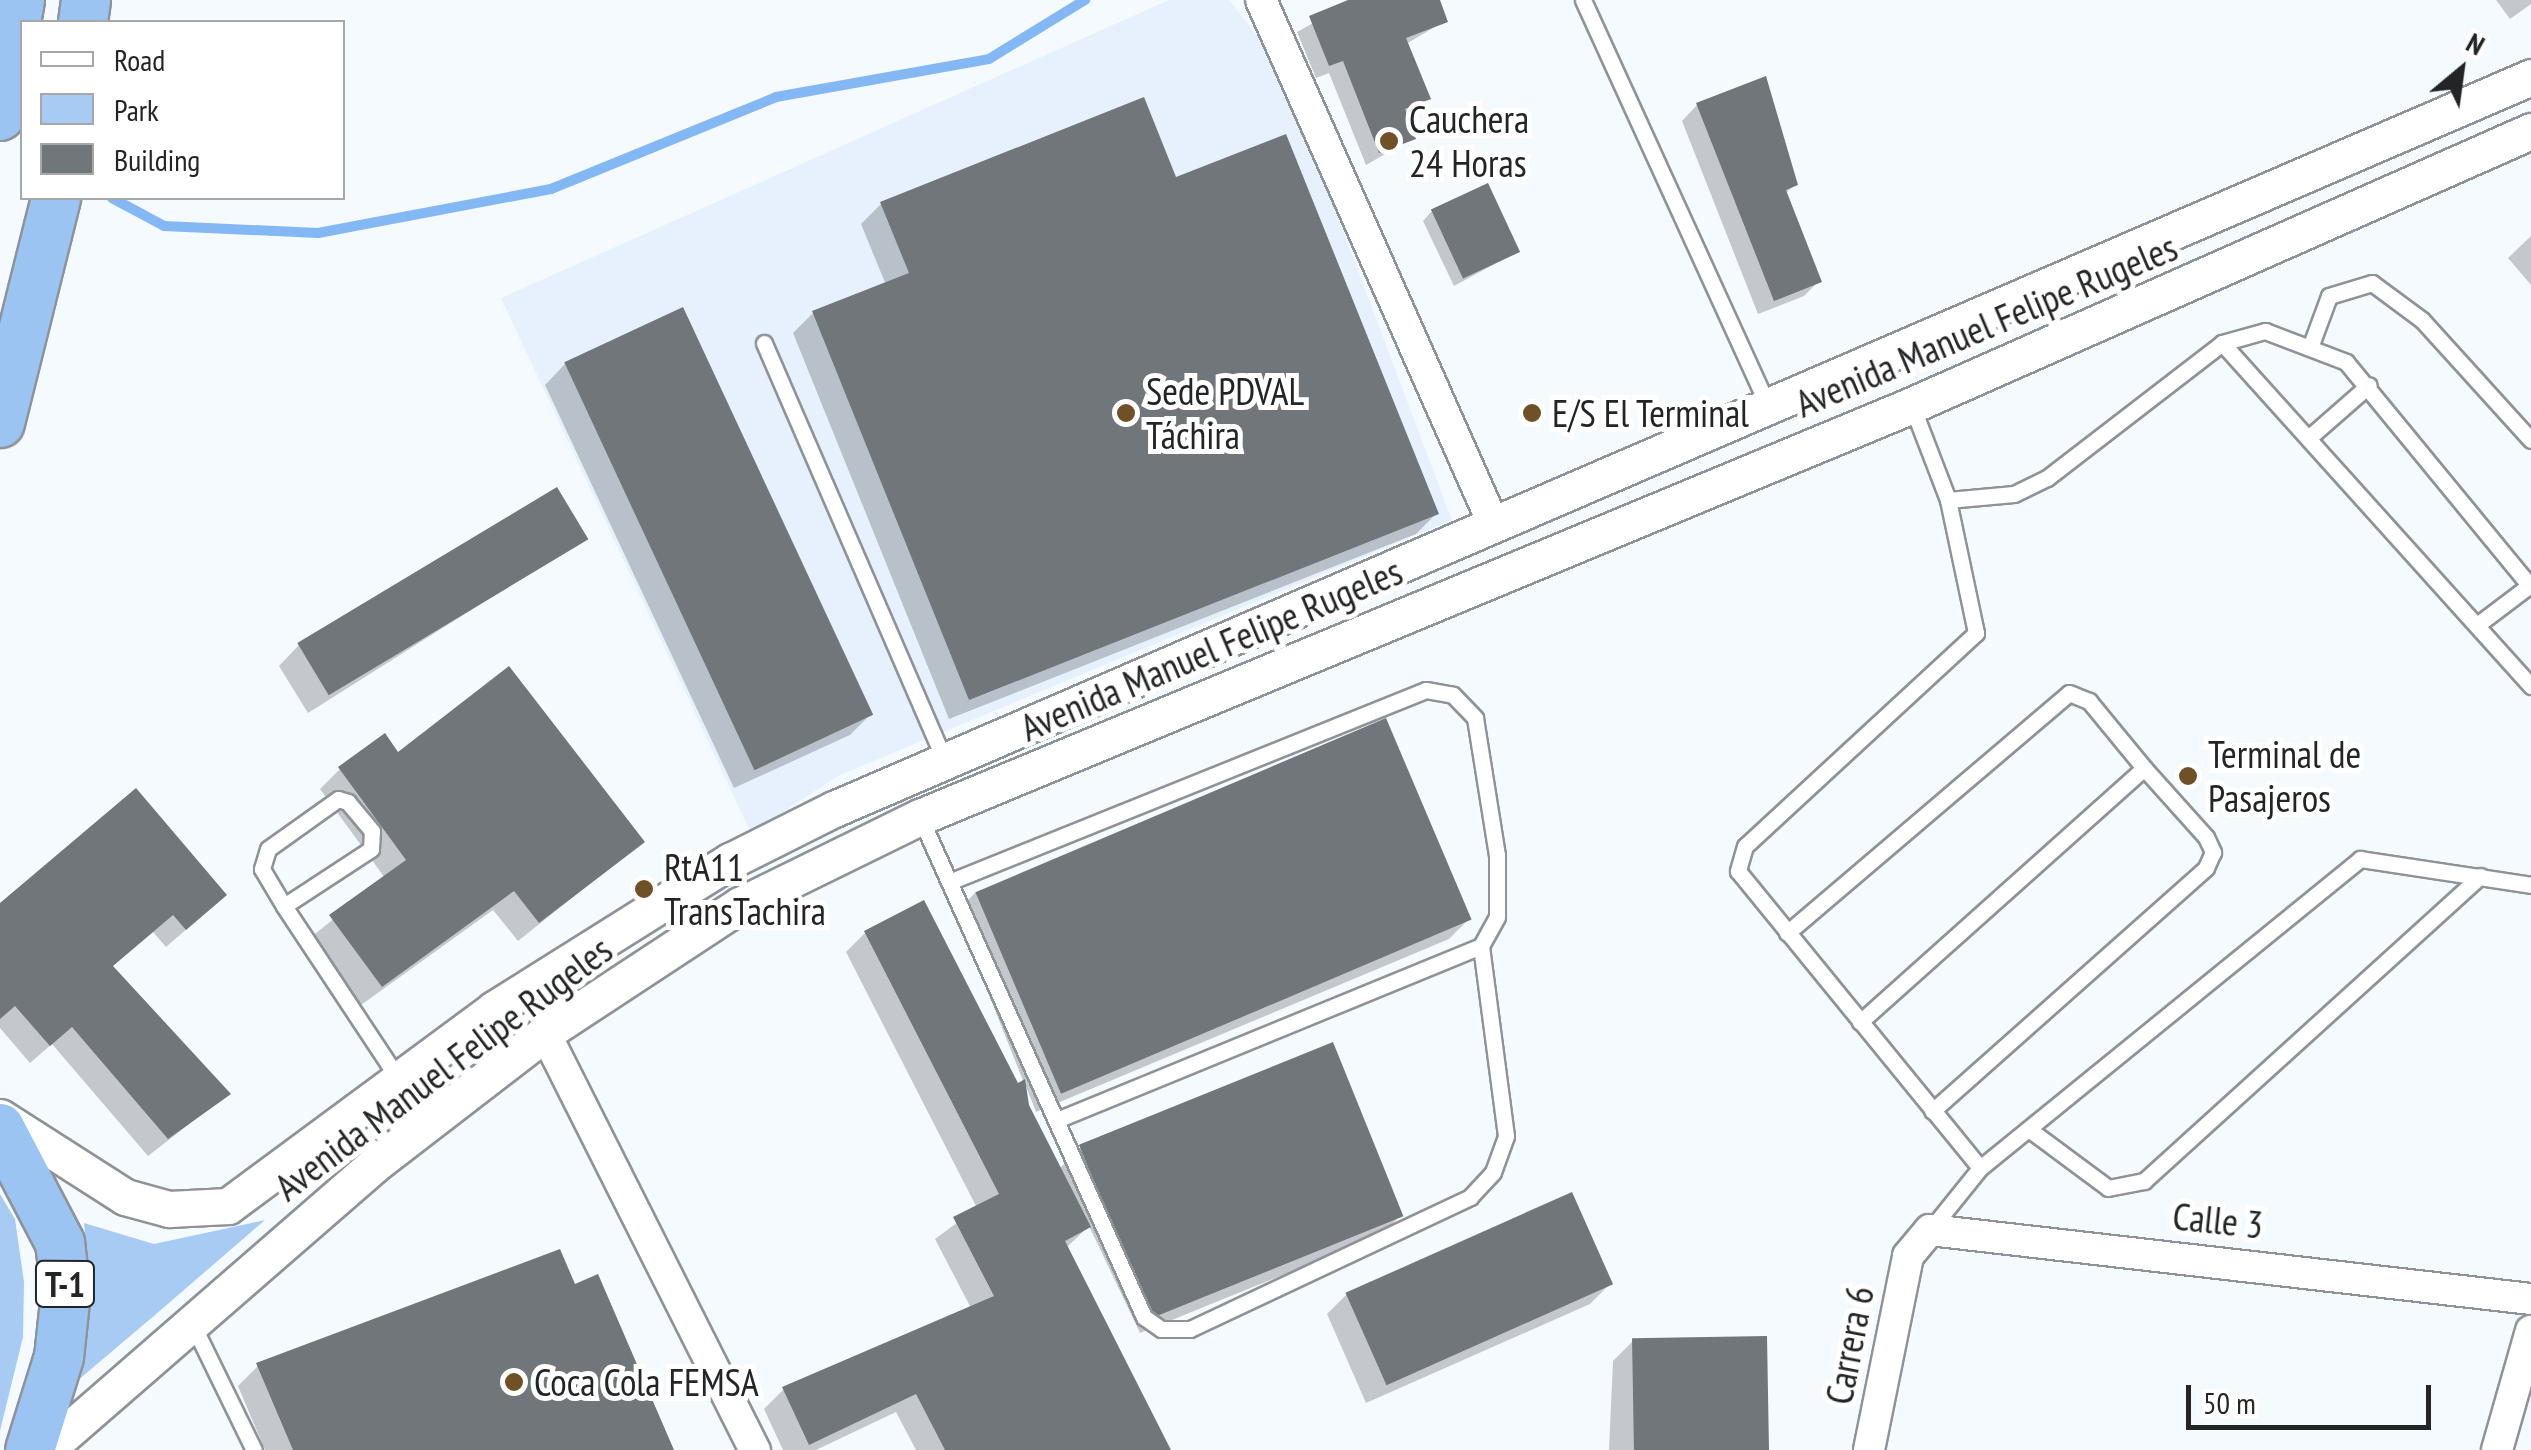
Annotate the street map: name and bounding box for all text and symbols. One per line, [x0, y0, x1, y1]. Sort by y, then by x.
legend [20, 20, 345, 200]
north arrow [2411, 20, 2511, 120]
text: N [2460, 23, 2491, 63]
text: Road [114, 40, 165, 79]
text: Park [114, 90, 159, 129]
place label: Cauchera 24 Horas [1409, 96, 1529, 185]
marker: Cauchera 24 Horas [1378, 130, 1400, 152]
text: Building [114, 140, 200, 179]
street label: Avenida Manuel Felipe Rugeles [1788, 224, 2184, 426]
place label: Sede PDVAL Táchira [1146, 368, 1304, 458]
place label: E/S El Terminal [1552, 390, 1750, 436]
marker: Sede PDVAL Táchira [1115, 402, 1137, 424]
marker: E/S El Terminal [1521, 402, 1543, 424]
street label: Avenida Manuel Felipe Rugeles [1013, 548, 1409, 750]
place label: Terminal de Pasajeros [2208, 731, 2361, 821]
marker: Terminal de Pasajeros [2177, 765, 2199, 787]
place label: RtA11 TransTachira [664, 844, 826, 934]
marker: RtA11 TransTachira [633, 878, 655, 900]
street label: Avenida Manuel Felipe Rugeles [266, 926, 620, 1210]
street label: Calle 3 [2171, 1193, 2265, 1247]
road number: T-1 [32, 1254, 98, 1314]
street label: Carrera 6 [1815, 1282, 1883, 1408]
place label: Coca Cola FEMSA [534, 1359, 759, 1405]
scale bar [2191, 1365, 2436, 1427]
marker: Coca Cola FEMSA [503, 1371, 525, 1393]
text: 50 m [2203, 1383, 2256, 1422]

